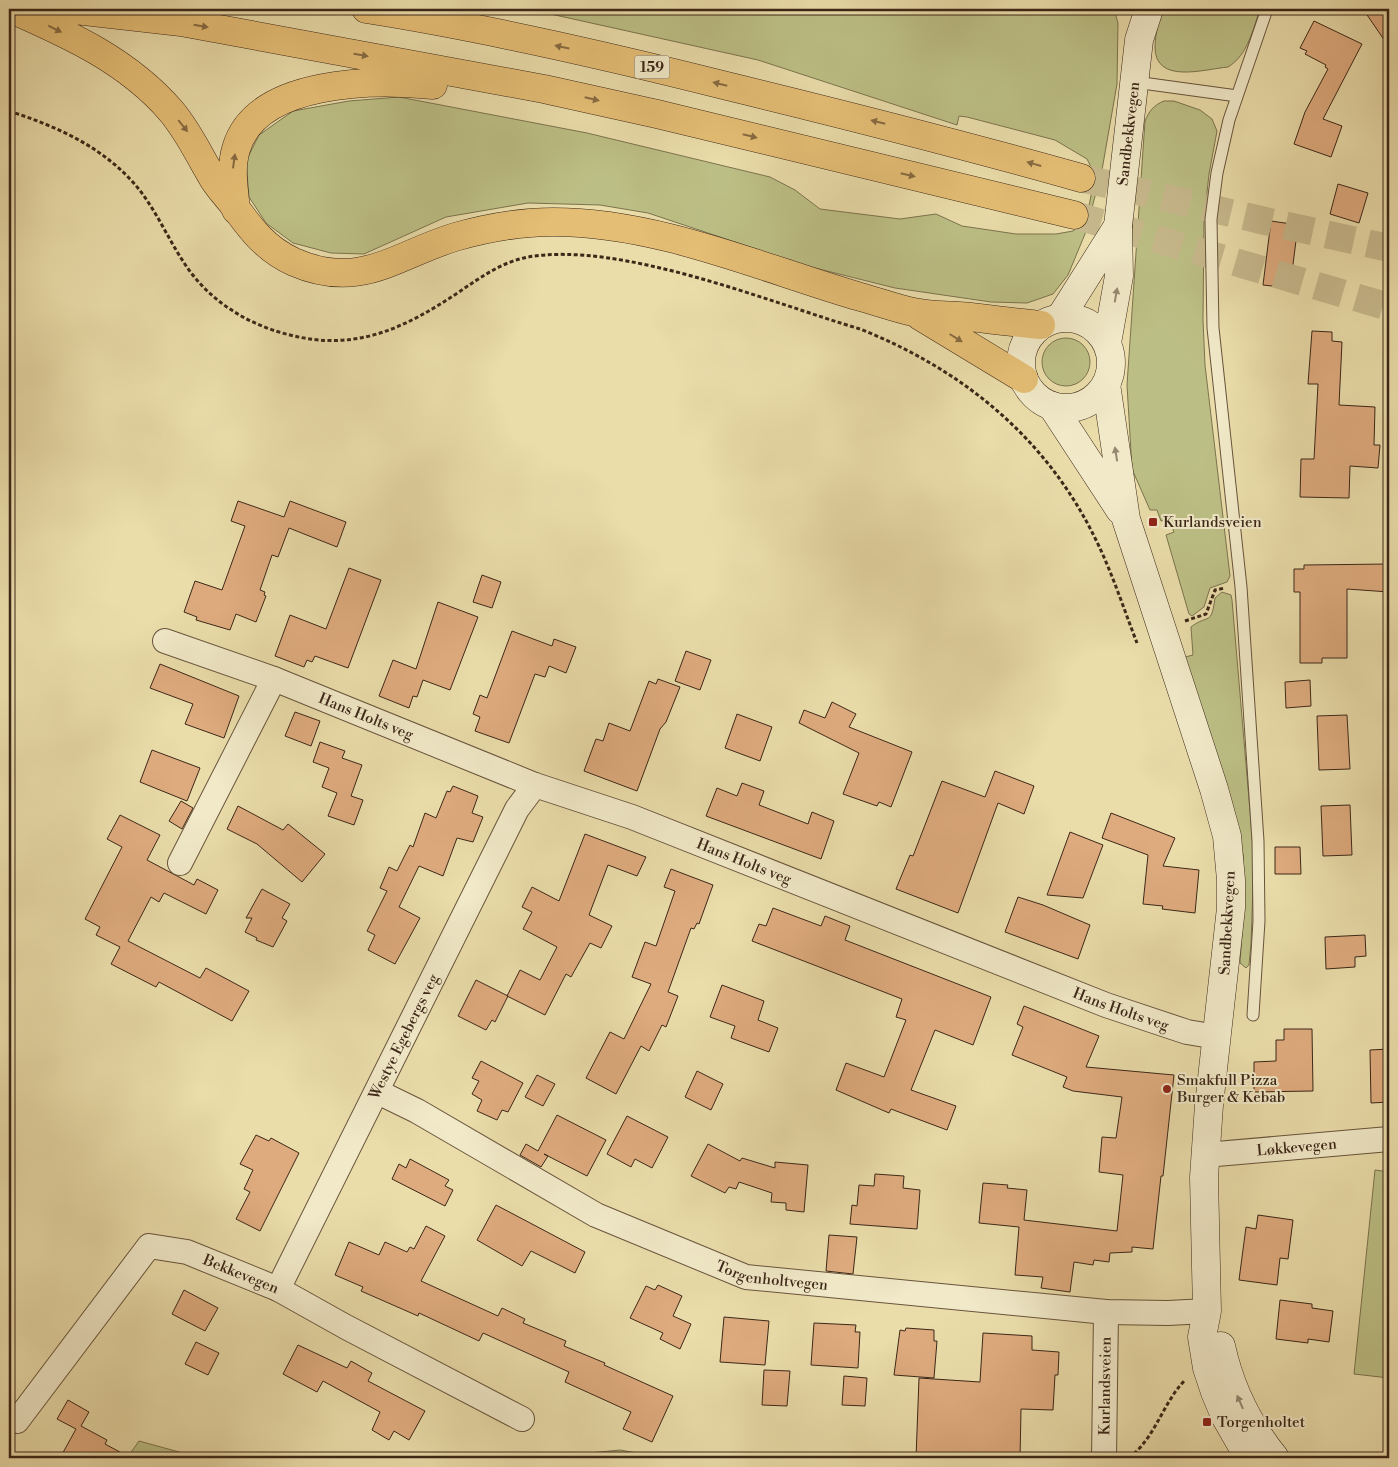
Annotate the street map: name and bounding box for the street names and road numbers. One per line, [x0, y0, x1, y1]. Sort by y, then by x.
road number: 159 [634, 56, 670, 78]
street label: Sandbekkvegen [1114, 81, 1144, 187]
street label: Hans Holts veg [316, 689, 416, 745]
street label: Hans Holts veg [694, 835, 794, 889]
street label: Sandbekkvegen [1215, 870, 1240, 976]
street label: Westye Egebergs veg [364, 971, 444, 1104]
street label: Hans Holts veg [1070, 984, 1172, 1035]
street label: Løkkevegen [1256, 1135, 1338, 1160]
street label: Bekkevegen [199, 1250, 282, 1298]
street label: Torgenholtvegen [713, 1257, 829, 1295]
street label: Kurlandsveien [1095, 1336, 1116, 1435]

